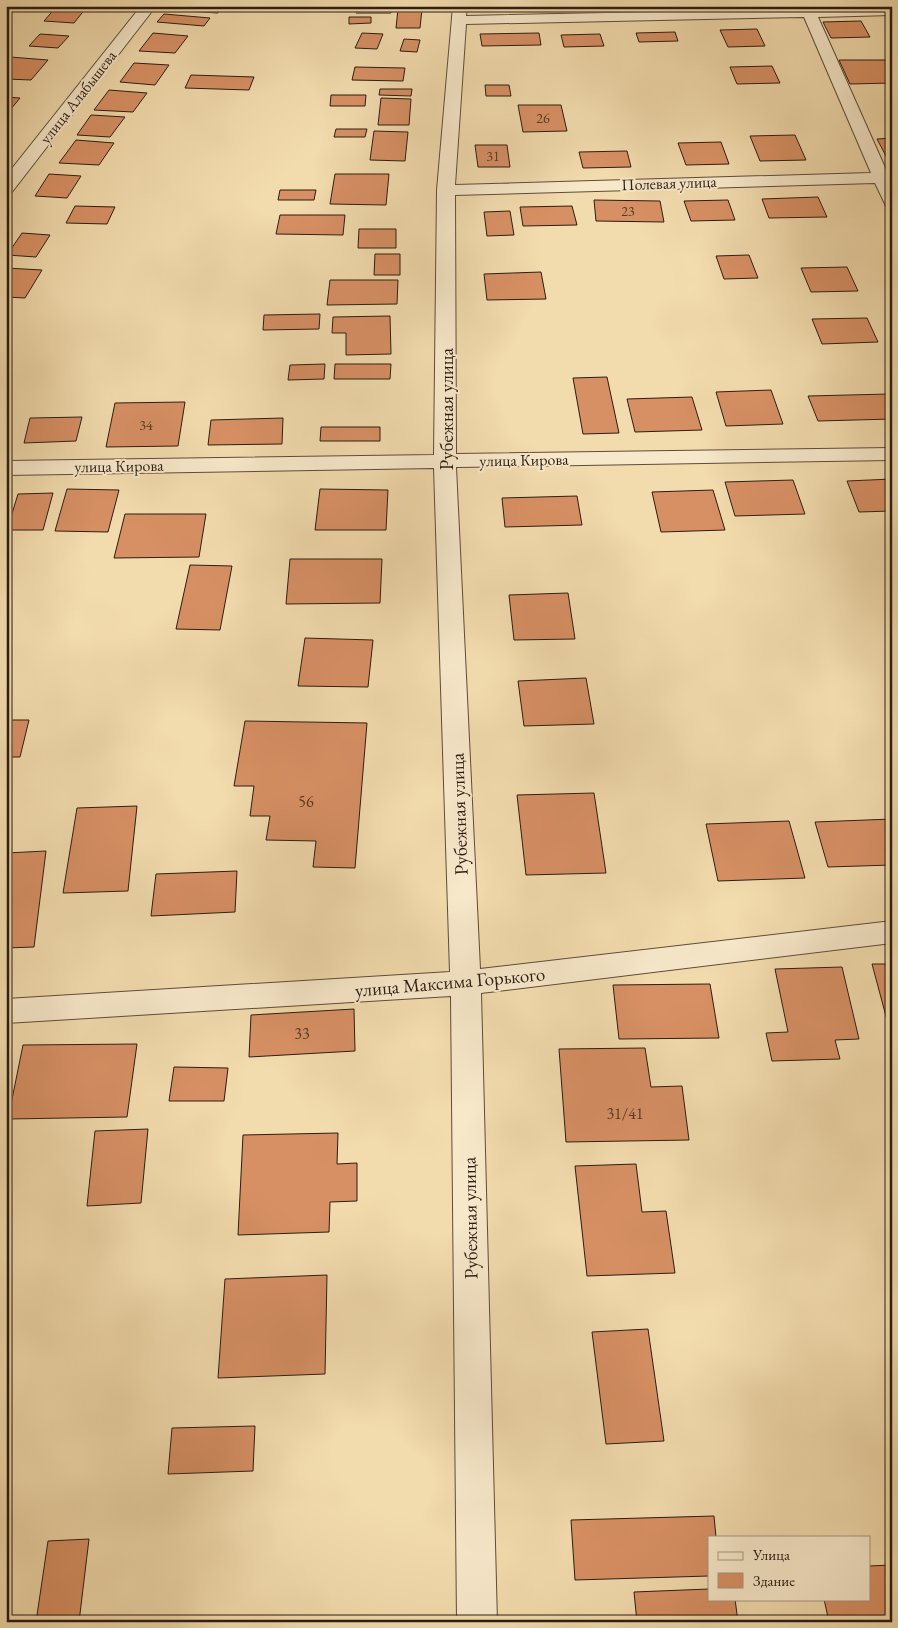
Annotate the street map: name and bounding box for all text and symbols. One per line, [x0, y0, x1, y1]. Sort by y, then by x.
street label: улица Алабышева [35, 45, 122, 148]
house number: 26 [536, 109, 550, 127]
house number: 31 [486, 147, 500, 165]
street label: Полевая улица [621, 171, 718, 195]
house number: 23 [621, 202, 635, 220]
street label: Рубежная улица [434, 347, 459, 470]
house number: 34 [139, 416, 153, 434]
street label: улица Кирова [479, 449, 569, 471]
street label: улица Кирова [74, 455, 164, 477]
street label: Рубежная улица [444, 752, 474, 876]
house number: 56 [298, 791, 314, 812]
street label: улица Максима Горького [354, 961, 546, 1003]
house number: 33 [294, 1023, 310, 1044]
house number: 31/41 [606, 1103, 644, 1124]
street label: Рубежная улица [456, 1156, 484, 1279]
legend [708, 1536, 870, 1600]
text: Улица [752, 1545, 790, 1564]
text: Здание [753, 1571, 795, 1590]

